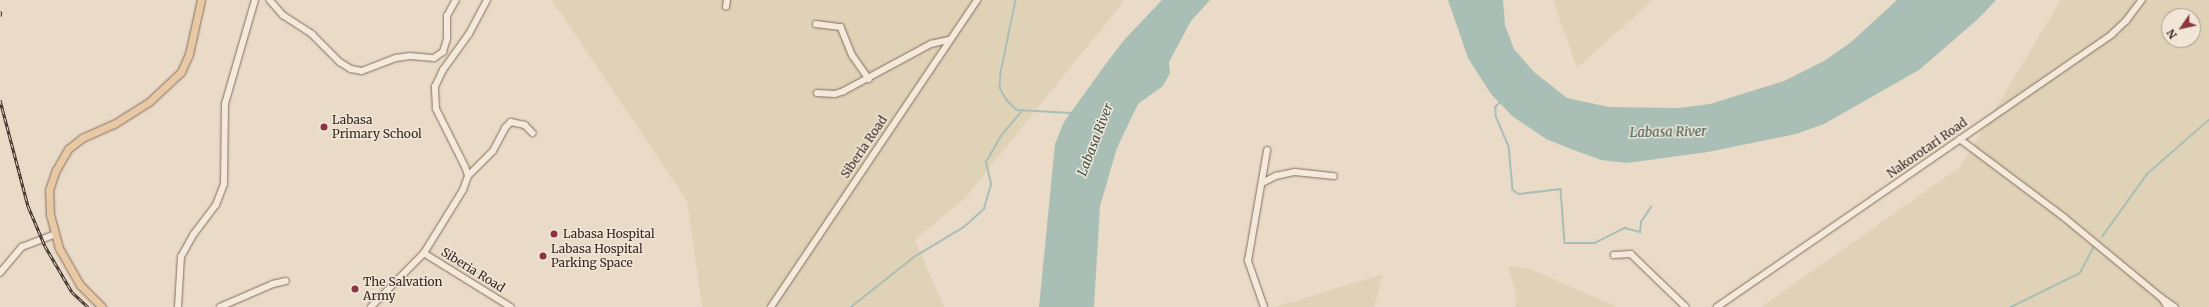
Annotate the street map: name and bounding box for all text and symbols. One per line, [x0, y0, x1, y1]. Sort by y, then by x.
north arrow [2161, 8, 2201, 48]
text: N [2164, 27, 2180, 42]
water label: Labasa River [1075, 101, 1117, 179]
place label: Labasa Primary School [332, 113, 422, 141]
street label: Siberia Road [838, 113, 890, 181]
street label: Nakorotari Road [1884, 115, 1970, 181]
marker: Labasa Primary School [319, 122, 329, 132]
water label: Labasa River [1630, 125, 1706, 141]
place label: Labasa Hospital [563, 227, 655, 241]
marker: Labasa Hospital [548, 228, 560, 240]
place label: Labasa Hospital Parking Space [551, 242, 643, 270]
street label: Siberia Road [439, 245, 507, 295]
marker: Labasa Hospital Parking Space [538, 251, 548, 261]
place label: The Salvation Army [363, 275, 442, 303]
marker: The Salvation Army [350, 284, 360, 294]

